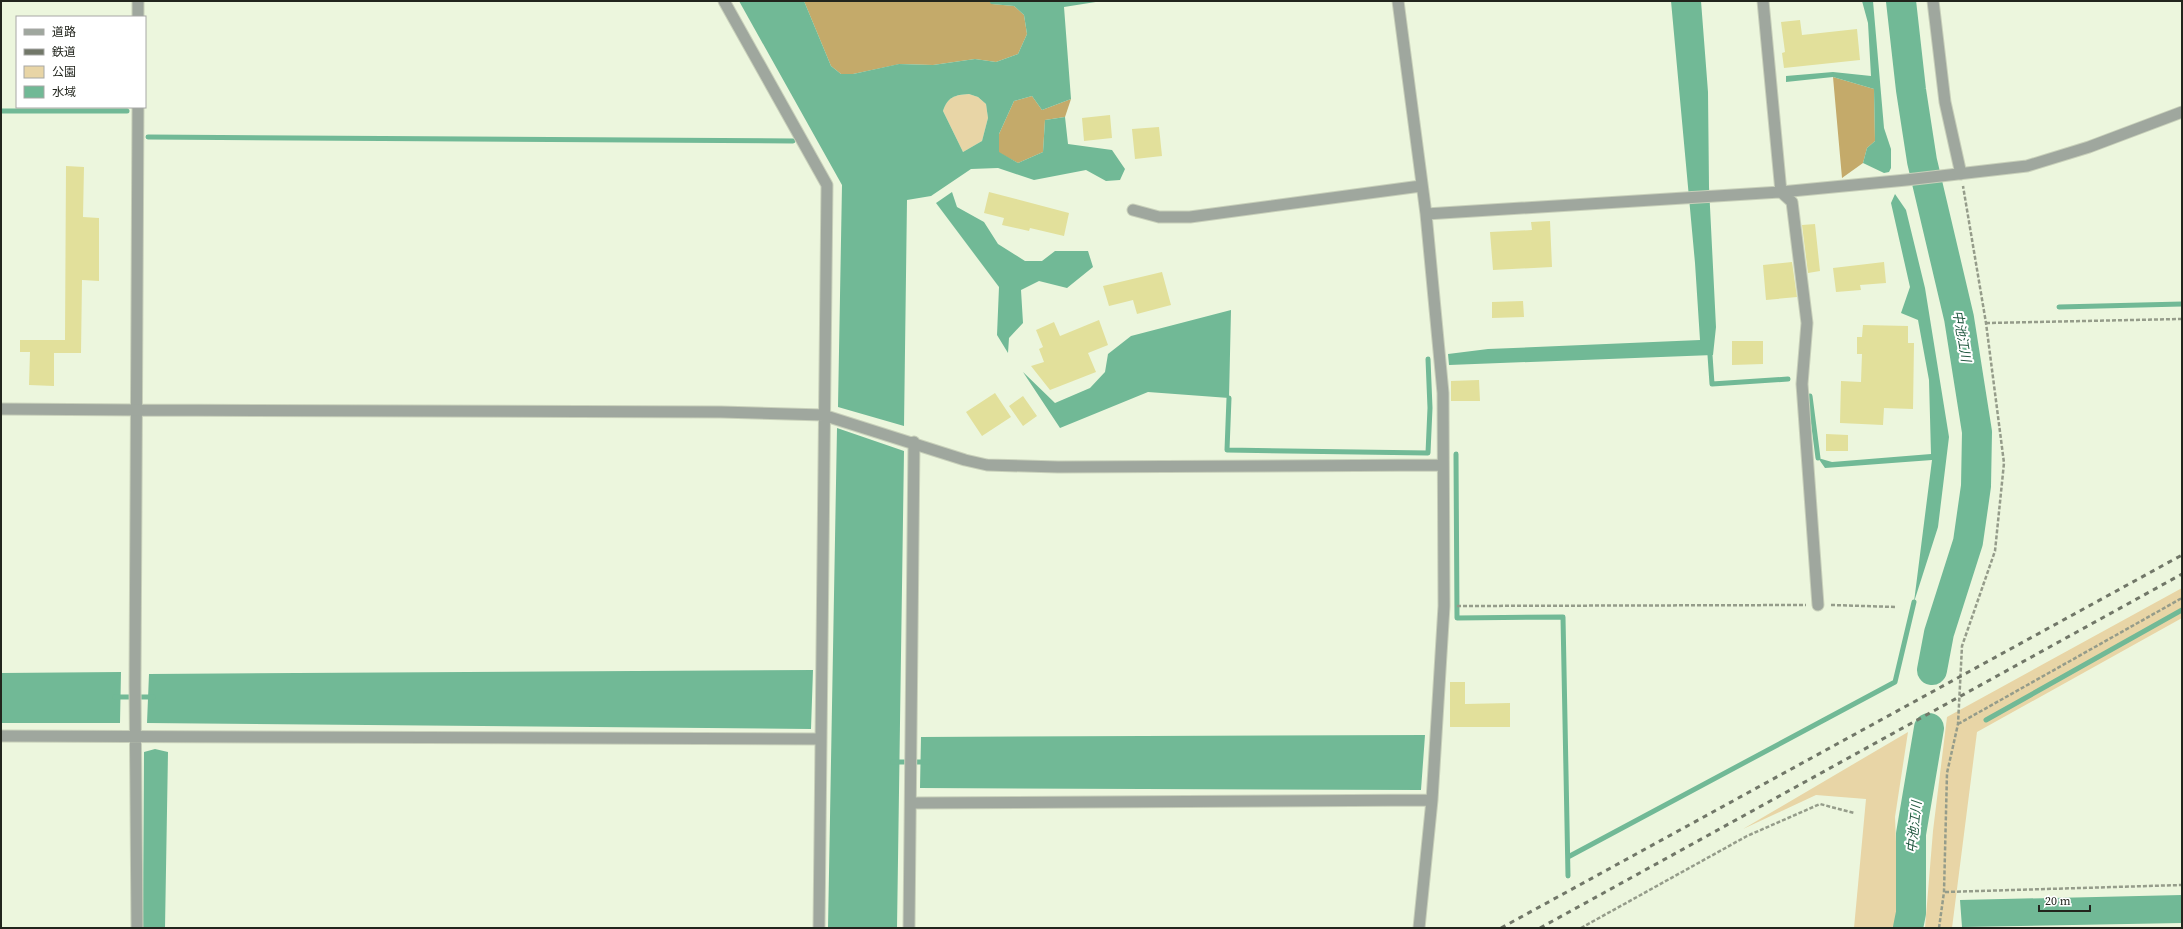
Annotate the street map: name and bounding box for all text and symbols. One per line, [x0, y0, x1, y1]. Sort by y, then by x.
legend [16, 16, 146, 108]
text: 道路 [52, 24, 76, 40]
text: 鉄道 [52, 44, 76, 60]
text: 公園 [52, 64, 76, 80]
text: 水域 [52, 84, 76, 100]
water label: 中池江川 [1949, 309, 1975, 365]
water label: 中池江川 [1903, 798, 1925, 854]
scale bar [2039, 887, 2090, 913]
text: 20 m [2045, 893, 2071, 909]

